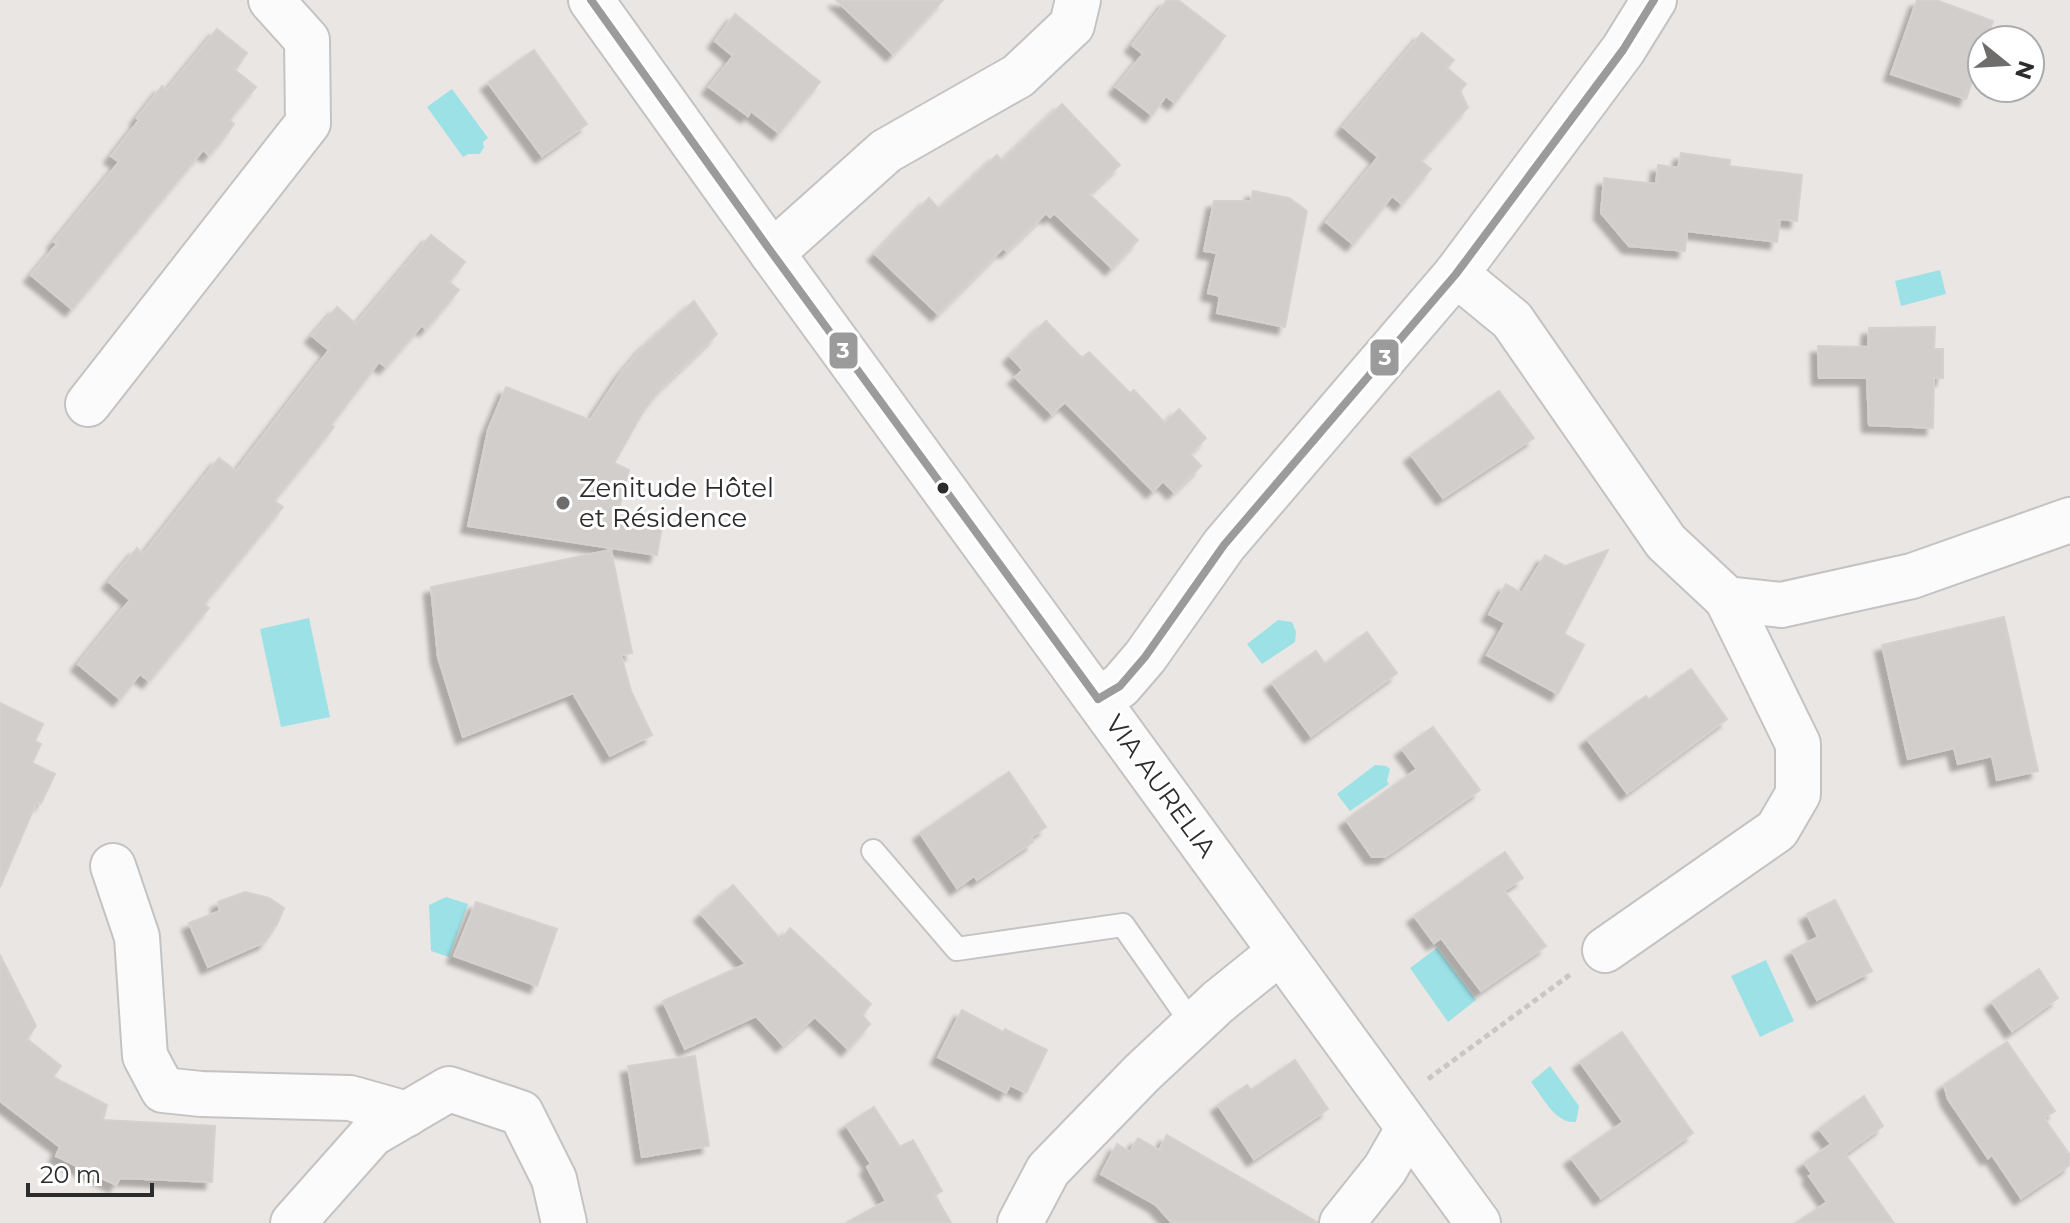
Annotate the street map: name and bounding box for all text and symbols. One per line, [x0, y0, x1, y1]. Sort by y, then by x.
north arrow [1966, 24, 2046, 104]
text: N [2009, 57, 2040, 83]
line badge: 3 [828, 331, 859, 370]
text: 3 [835, 337, 850, 364]
line badge: 3 [1369, 338, 1400, 377]
text: 3 [1377, 344, 1392, 371]
place label: Zenitude Hôtel et Résidence [579, 472, 774, 534]
unlabelled marker [935, 480, 951, 496]
marker: Zenitude Hôtel et Résidence [554, 494, 572, 512]
street label: VIA AURELIA [1099, 709, 1223, 864]
scale bar [28, 1147, 152, 1197]
text: 20 m [40, 1160, 101, 1189]

